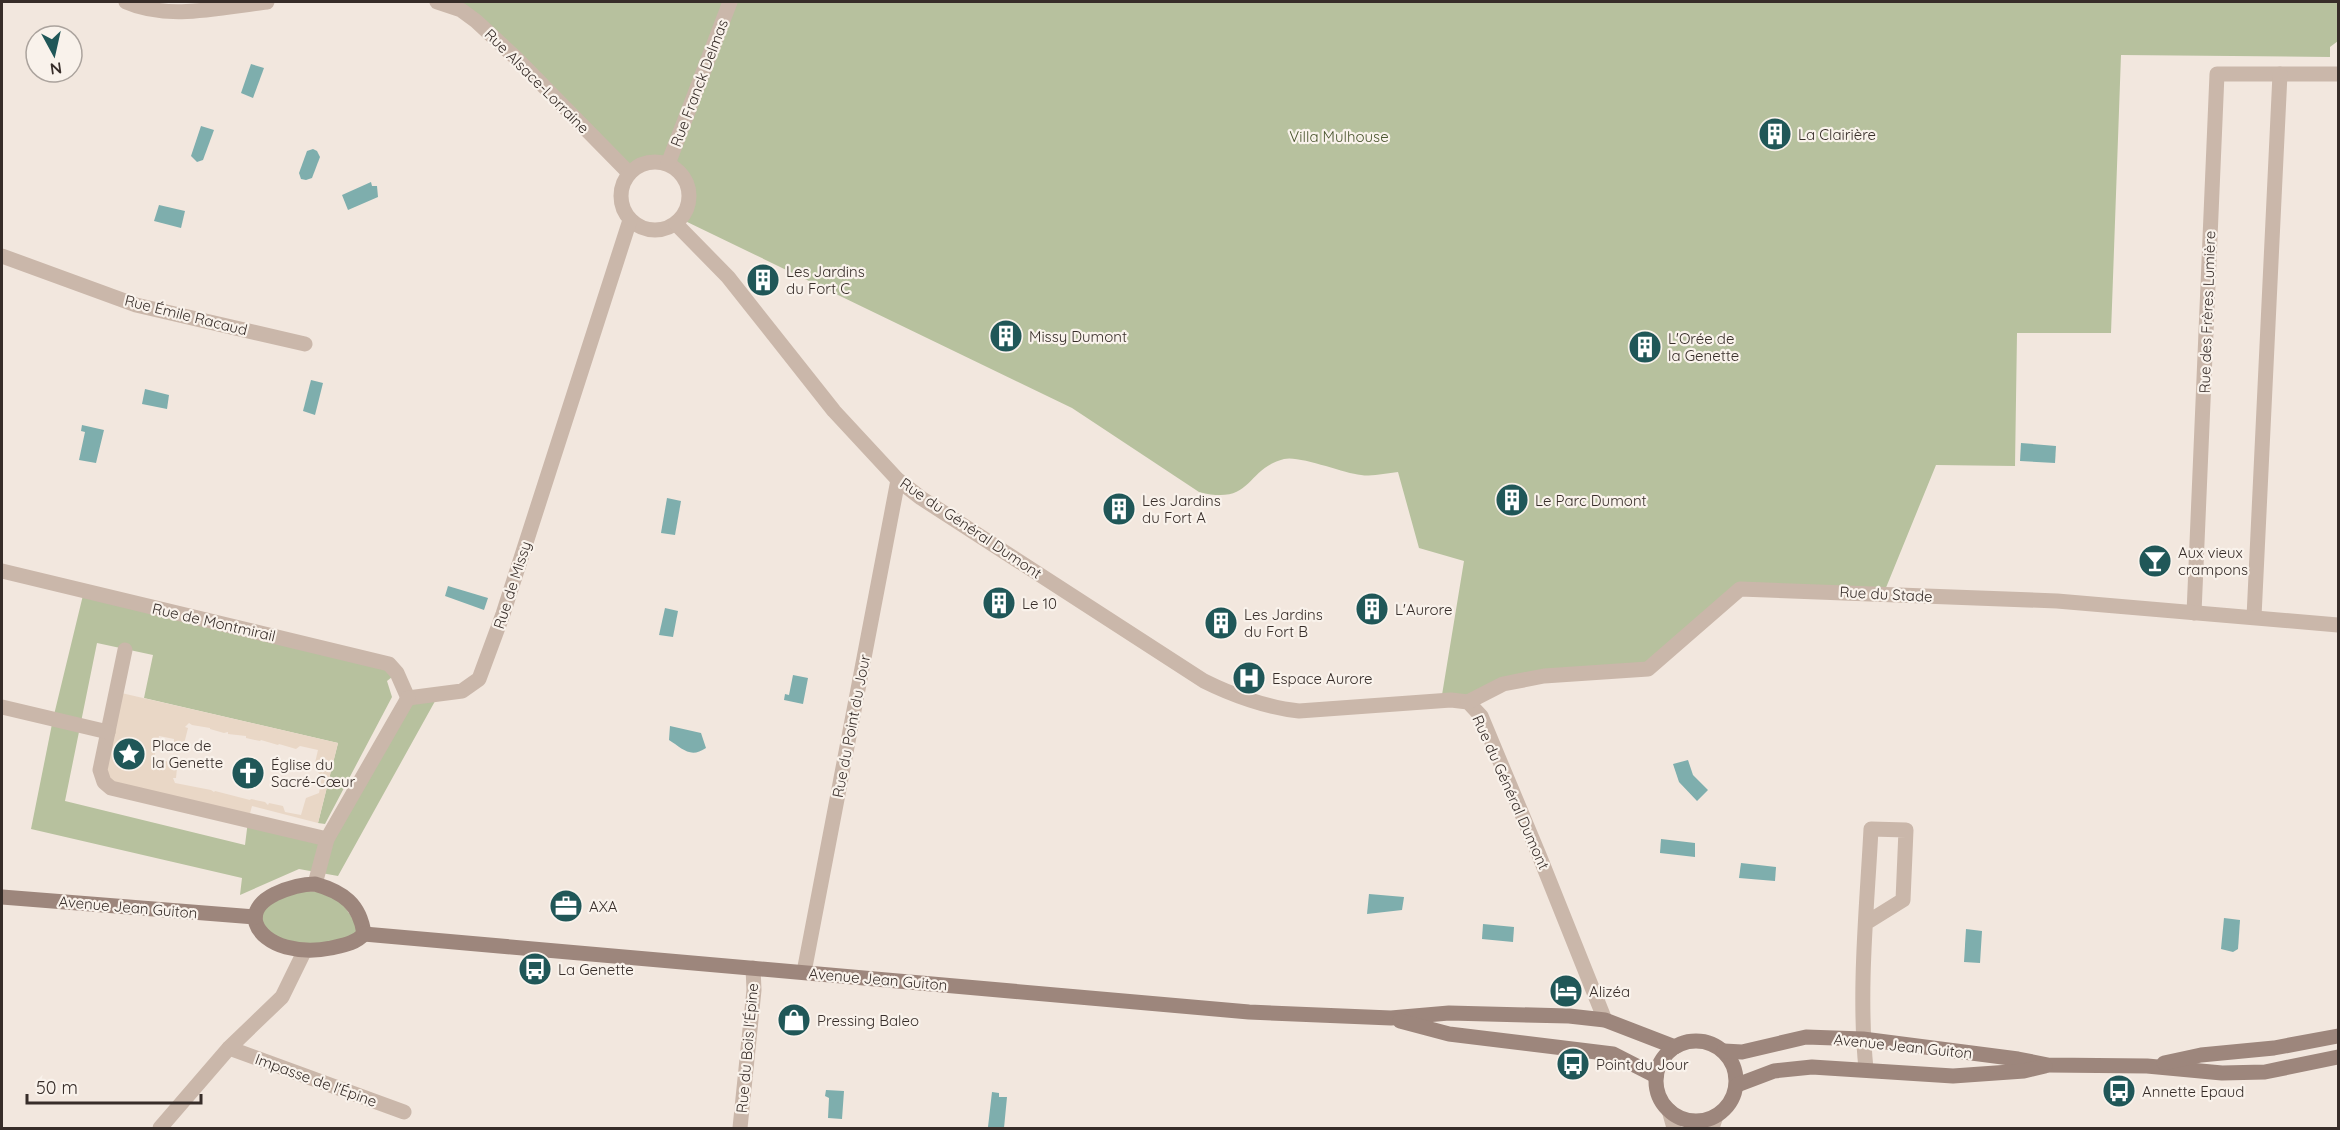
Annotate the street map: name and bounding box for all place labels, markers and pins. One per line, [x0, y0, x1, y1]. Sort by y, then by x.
building icon: La Clairière [1757, 116, 1793, 152]
place label: La Clairière [1798, 125, 1876, 144]
building icon: Les Jardins du Fort C [745, 262, 781, 298]
place label: Les Jardins du Fort C [786, 262, 865, 298]
building icon: Missy Dumont [988, 318, 1024, 354]
place label: Missy Dumont [1029, 327, 1127, 346]
building icon: L'Orée de la Genette [1627, 329, 1663, 365]
place label: L'Orée de la Genette [1668, 329, 1739, 365]
building icon: Le Parc Dumont [1494, 482, 1530, 518]
building icon: Les Jardins du Fort A [1101, 491, 1137, 527]
place label: Les Jardins du Fort A [1142, 491, 1221, 527]
place label: Le Parc Dumont [1535, 491, 1647, 510]
bar icon: Aux vieux crampons [2137, 543, 2173, 579]
place label: Aux vieux crampons [2178, 543, 2248, 579]
building icon: Le 10 [981, 585, 1017, 621]
building icon: L'Aurore [1354, 591, 1390, 627]
place label: Le 10 [1022, 594, 1057, 613]
place label: L'Aurore [1395, 600, 1452, 619]
building icon: Les Jardins du Fort B [1203, 605, 1239, 641]
place label: Les Jardins du Fort B [1244, 605, 1323, 641]
hospital icon: Espace Aurore [1231, 660, 1267, 696]
place label: Espace Aurore [1272, 669, 1373, 688]
place icon: Place de la Genette [111, 736, 147, 772]
place label: Place de la Genette [152, 736, 223, 772]
church icon: Église du Sacré-Cœur [230, 755, 266, 791]
place label: Église du Sacré-Cœur [271, 755, 356, 791]
office icon: AXA [548, 888, 584, 924]
place label: AXA [589, 897, 618, 916]
bus stop icon: La Genette [517, 951, 553, 987]
place label: La Genette [558, 960, 634, 979]
hotel icon: Alizéa [1548, 973, 1584, 1009]
place label: Alizéa [1589, 982, 1630, 1001]
shop icon: Pressing Baleo [776, 1002, 812, 1038]
place label: Pressing Baleo [817, 1011, 919, 1030]
bus stop icon: Point du Jour [1555, 1046, 1591, 1082]
place label: Point du Jour [1596, 1055, 1689, 1074]
bus stop icon: Annette Epaud [2101, 1073, 2137, 1109]
place label: Annette Epaud [2142, 1082, 2244, 1101]

